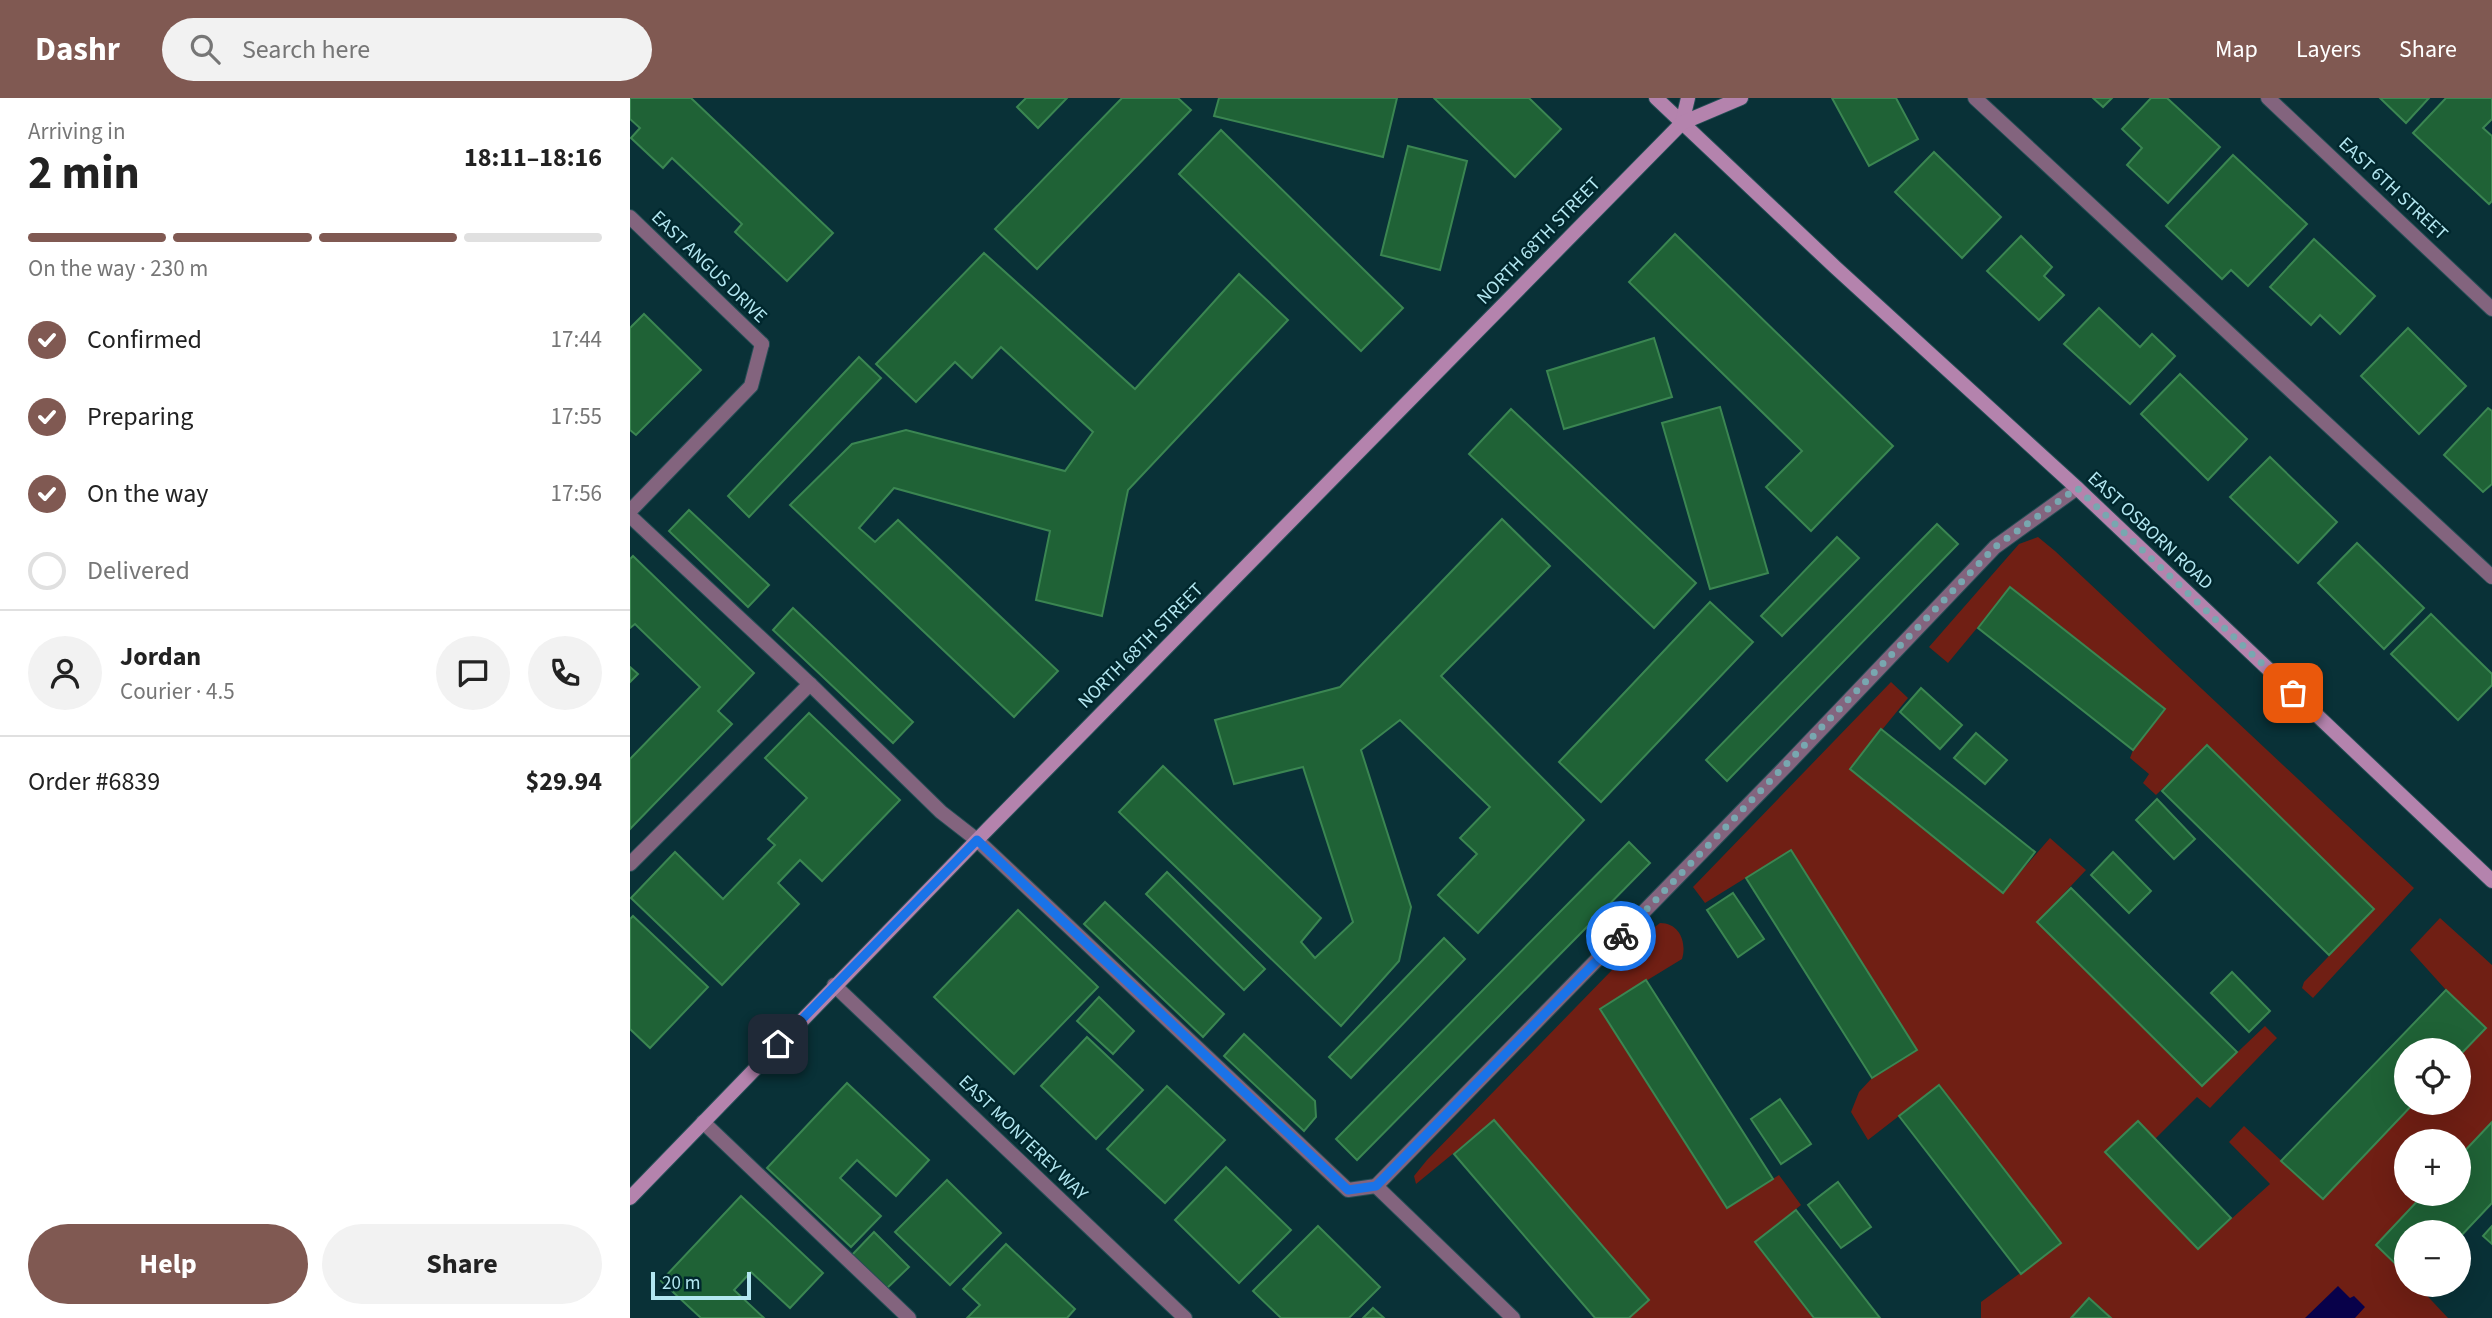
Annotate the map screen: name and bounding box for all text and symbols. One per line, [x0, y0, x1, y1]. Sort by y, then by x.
search box [162, 18, 652, 81]
text: Dashr [35, 26, 120, 73]
icon: search [186, 30, 224, 68]
text: Search here [242, 31, 370, 68]
text: Map [2215, 32, 2258, 67]
text: Layers [2296, 32, 2361, 67]
text: Share [2399, 32, 2457, 67]
text: Arriving in [28, 115, 126, 148]
street label: EAST 6TH STREET [2332, 131, 2454, 247]
text: 18:11–18:16 [464, 139, 602, 176]
text: 2 min [28, 141, 140, 206]
street label: NORTH 68TH STREET [1471, 171, 1607, 311]
street label: EAST ANGUS DRIVE [645, 205, 773, 329]
text: On the way · 230 m [28, 252, 208, 285]
icon: check [28, 321, 66, 359]
text: Confirmed [87, 321, 202, 358]
text: 17:44 [551, 323, 602, 356]
icon: check [28, 398, 66, 436]
text: Preparing [87, 398, 193, 435]
text: 17:55 [551, 400, 602, 433]
street label: EAST OSBORN ROAD [2081, 466, 2219, 596]
icon: check [28, 475, 66, 513]
text: On the way [87, 475, 208, 512]
text: 17:56 [551, 477, 602, 510]
text: Delivered [87, 552, 190, 589]
street label: NORTH 68TH STREET [1072, 577, 1210, 715]
button: person [28, 636, 102, 710]
button: chat [436, 636, 510, 710]
button: phone [528, 636, 602, 710]
text: Jordan [120, 638, 201, 675]
pin [2263, 663, 2323, 723]
icon: bag [2274, 674, 2312, 712]
text: Courier · 4.5 [120, 675, 235, 708]
text: Order #6839 [28, 763, 160, 800]
text: $29.94 [526, 763, 602, 800]
courier [1586, 901, 1656, 971]
icon: bike [1602, 917, 1640, 955]
pin [748, 1014, 808, 1074]
icon: home [759, 1025, 797, 1063]
map controls [2394, 1038, 2471, 1297]
button: locate [2394, 1038, 2471, 1115]
street label: EAST MONTEREY WAY [952, 1069, 1094, 1208]
button: + [2394, 1129, 2471, 1206]
button: − [2394, 1220, 2471, 1297]
button: Help [28, 1224, 308, 1304]
button: Share [322, 1224, 602, 1304]
scale bar [651, 1269, 751, 1301]
text: 20 m [662, 1270, 700, 1297]

